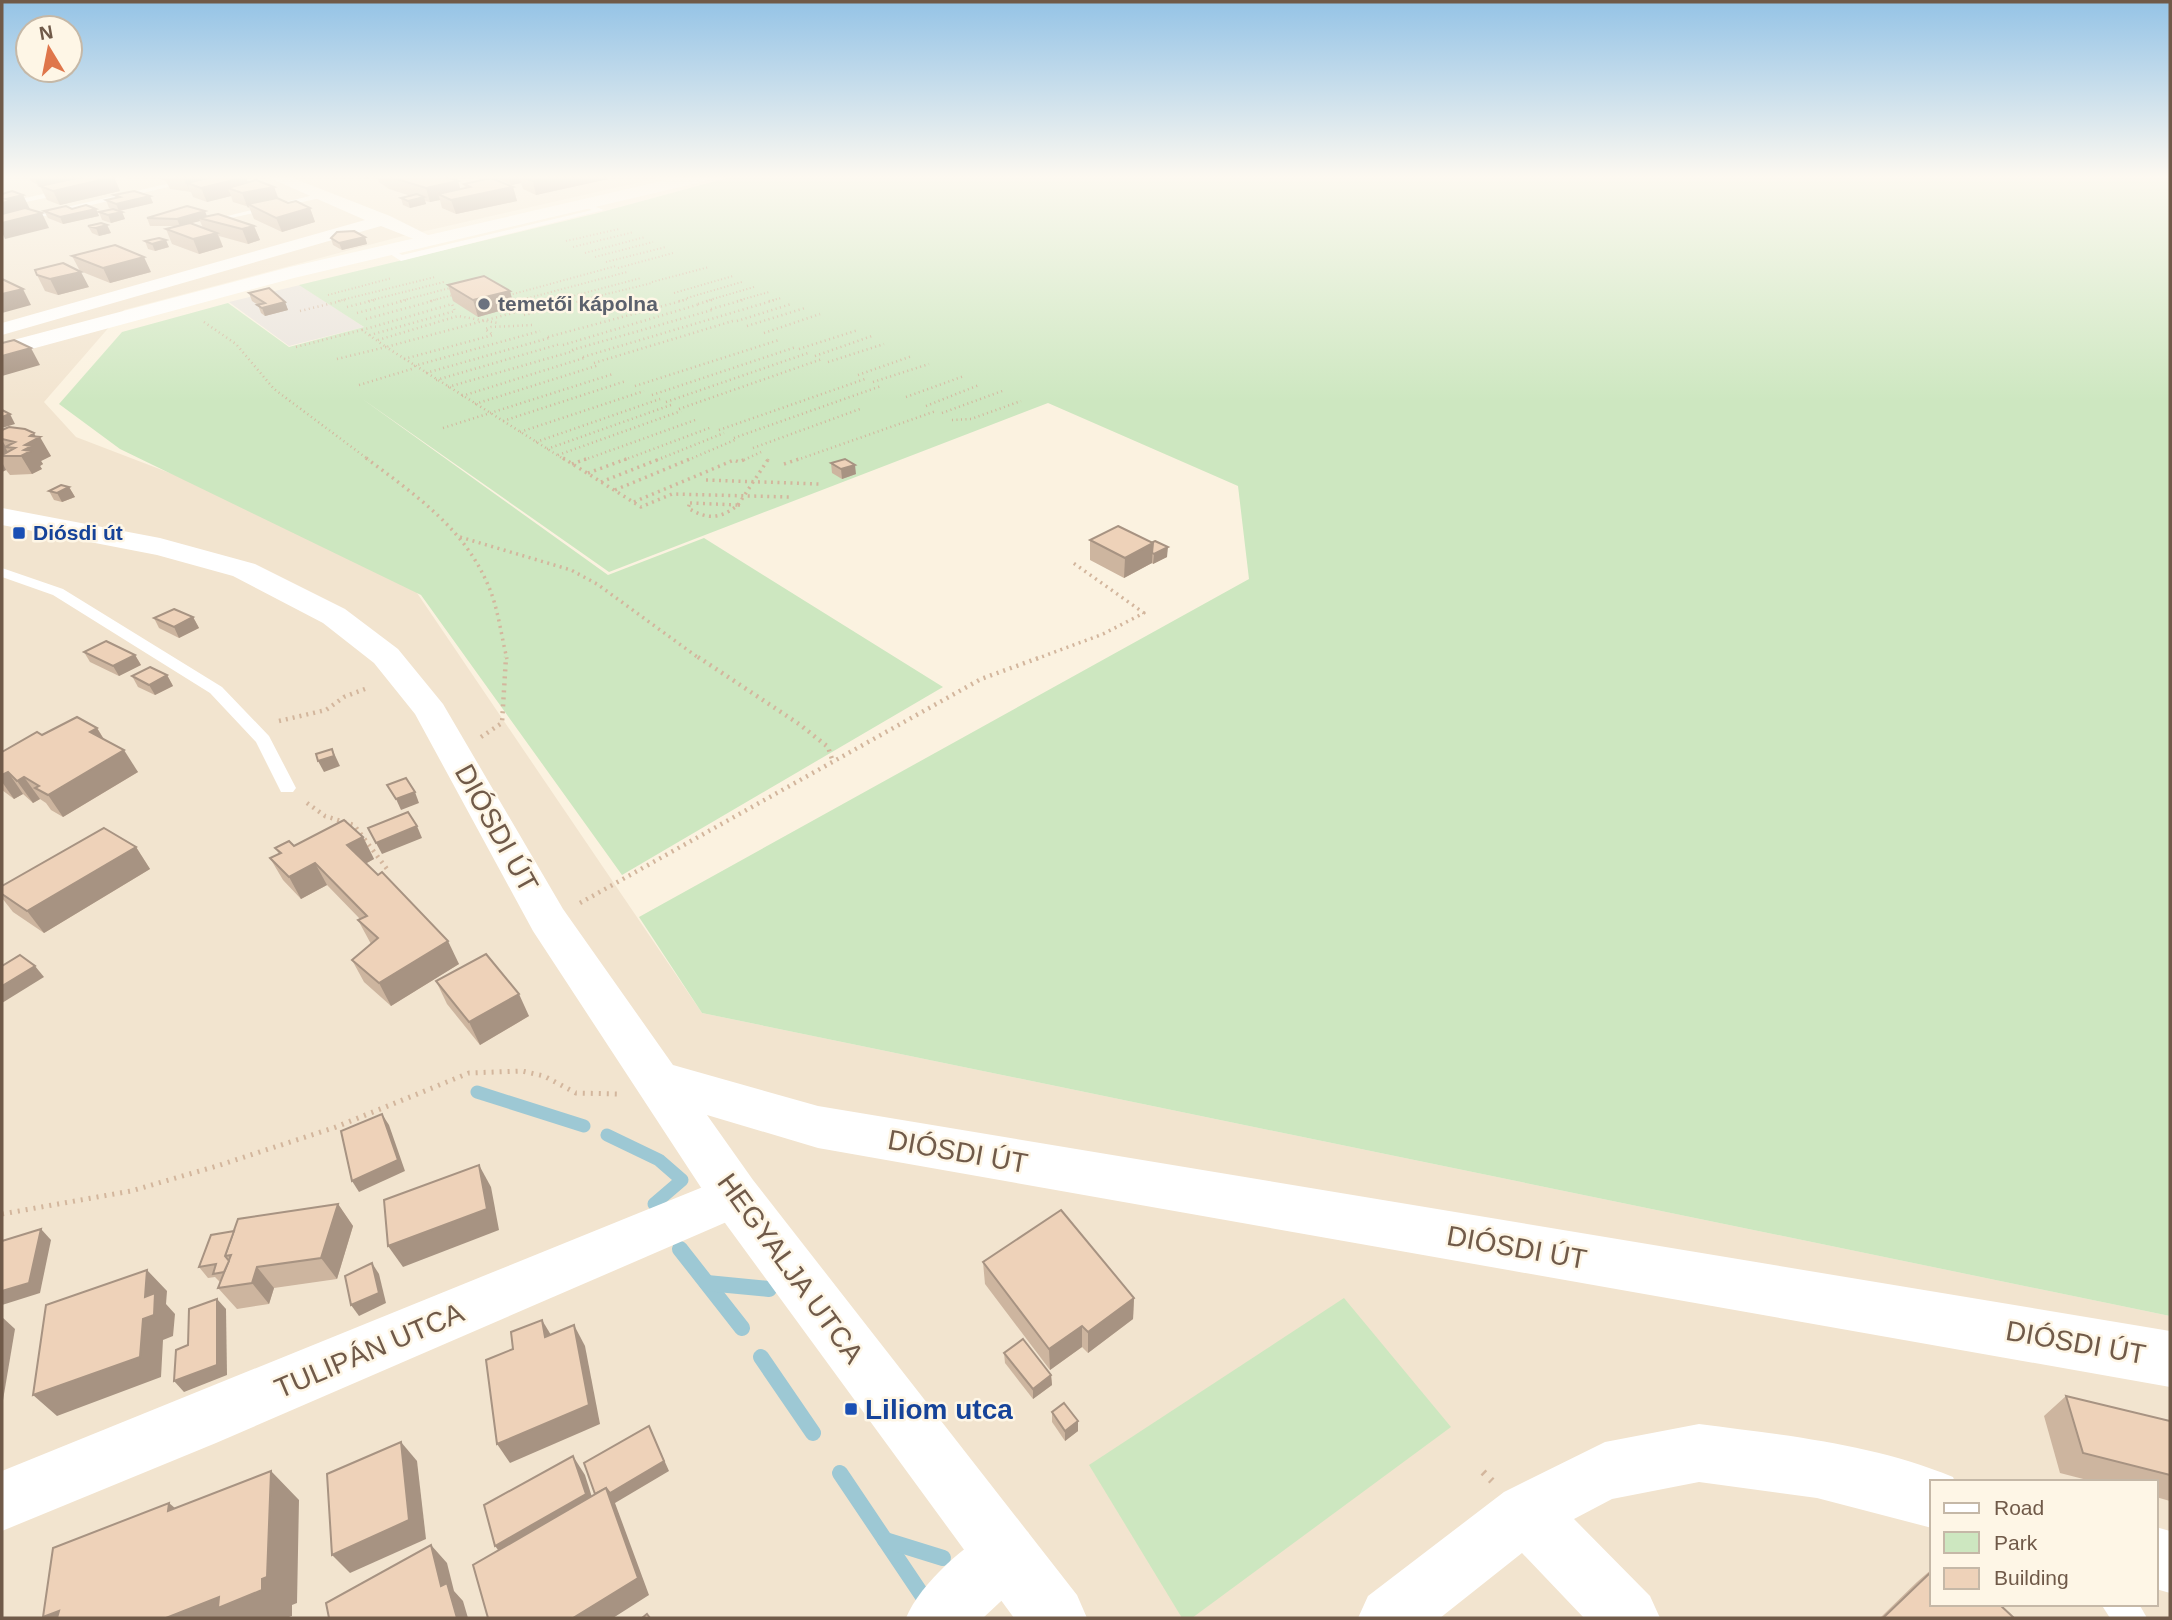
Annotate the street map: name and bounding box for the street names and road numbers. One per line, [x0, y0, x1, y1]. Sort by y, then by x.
street label: DIÓSDI ÚT [449, 759, 544, 898]
street label: DIÓSDI ÚT [886, 1124, 1030, 1179]
street label: HEGYALJA UTCA [711, 1167, 870, 1369]
street label: DIÓSDI ÚT [1445, 1220, 1589, 1275]
street label: TULIPÁN UTCA [270, 1297, 469, 1404]
street label: DIÓSDI ÚT [2004, 1315, 2148, 1370]

